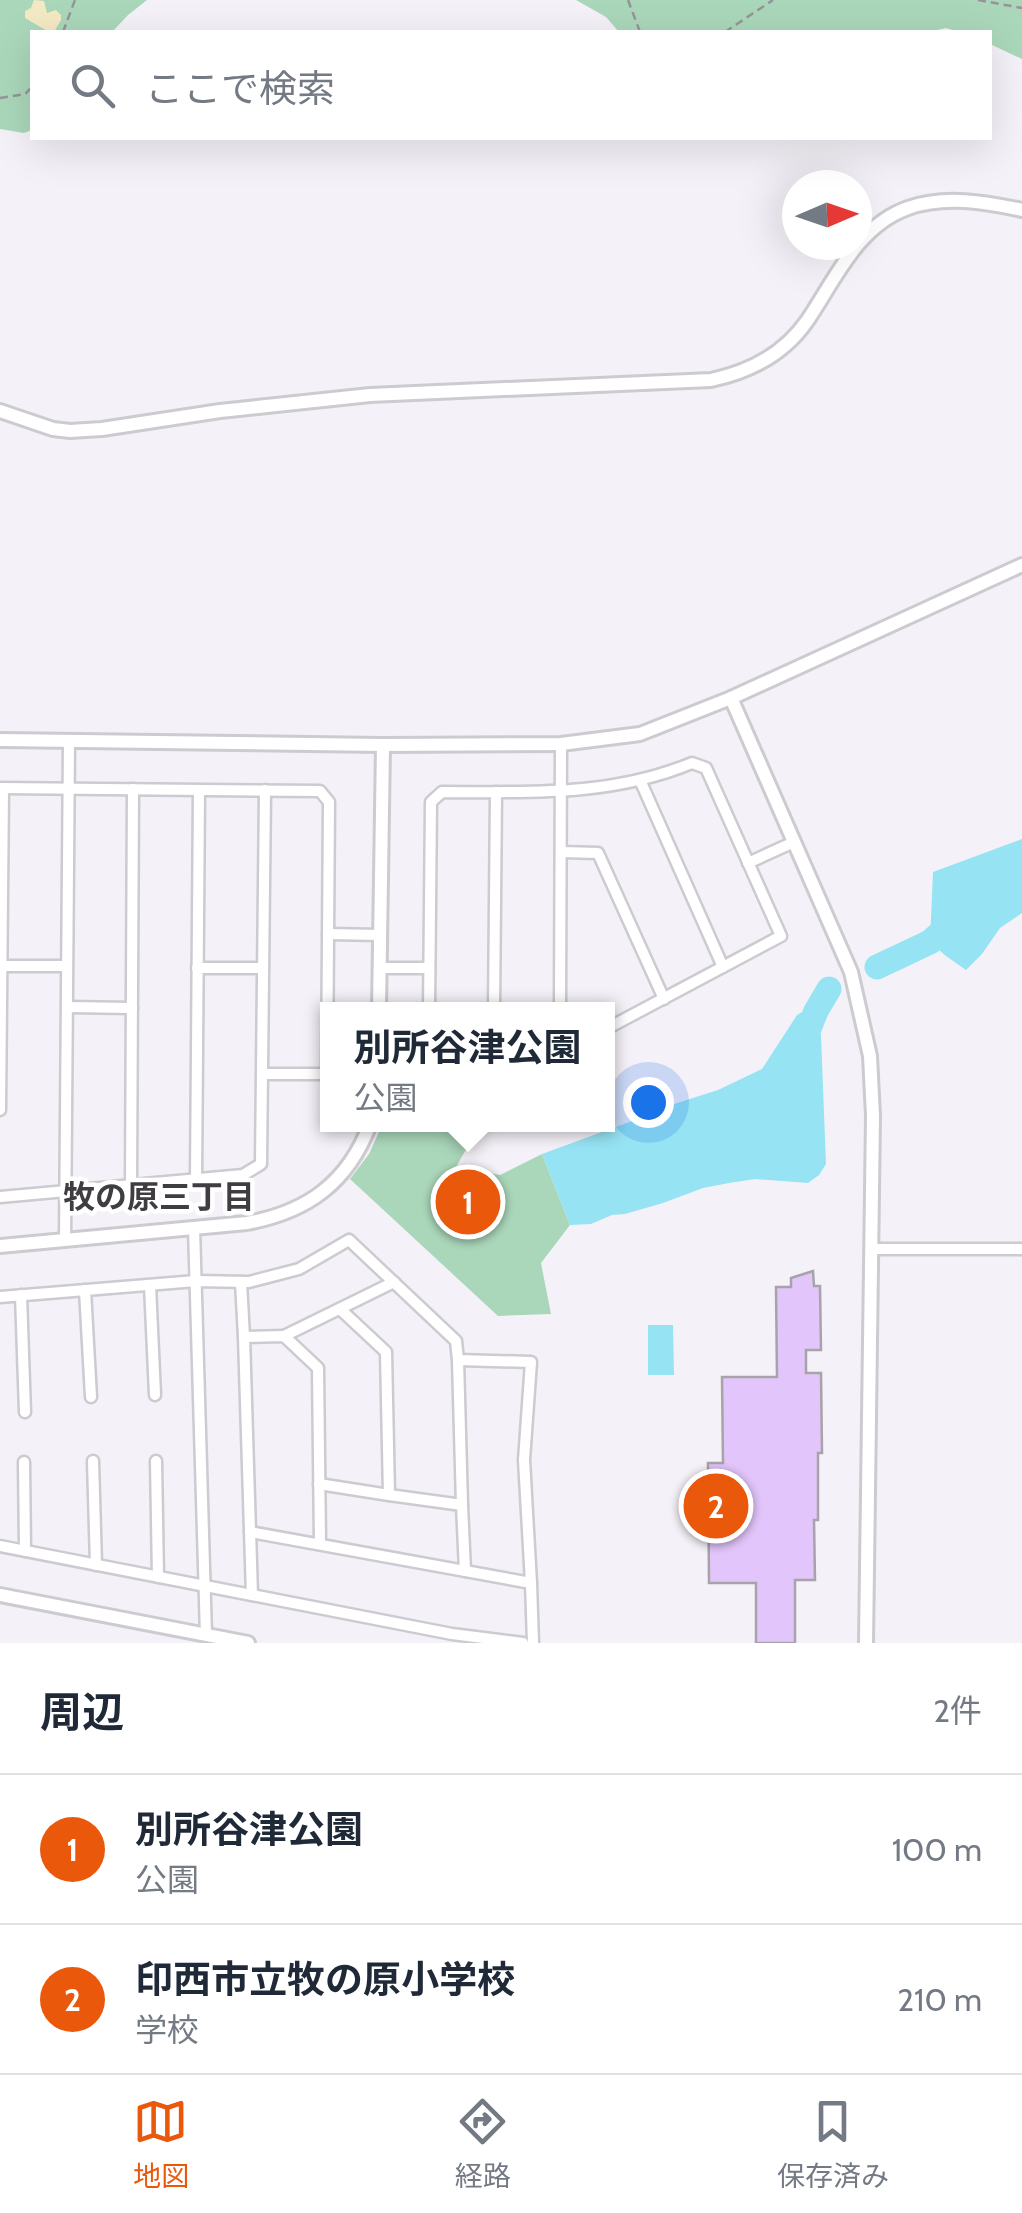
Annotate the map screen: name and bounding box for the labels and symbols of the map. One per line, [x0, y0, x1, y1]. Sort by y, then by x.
north arrow [782, 170, 872, 260]
your location [623, 1077, 674, 1128]
pin: 1 [436, 1164, 500, 1240]
district label: 牧の原三丁目 [63, 1177, 255, 1216]
pin: 2 [684, 1468, 748, 1544]

